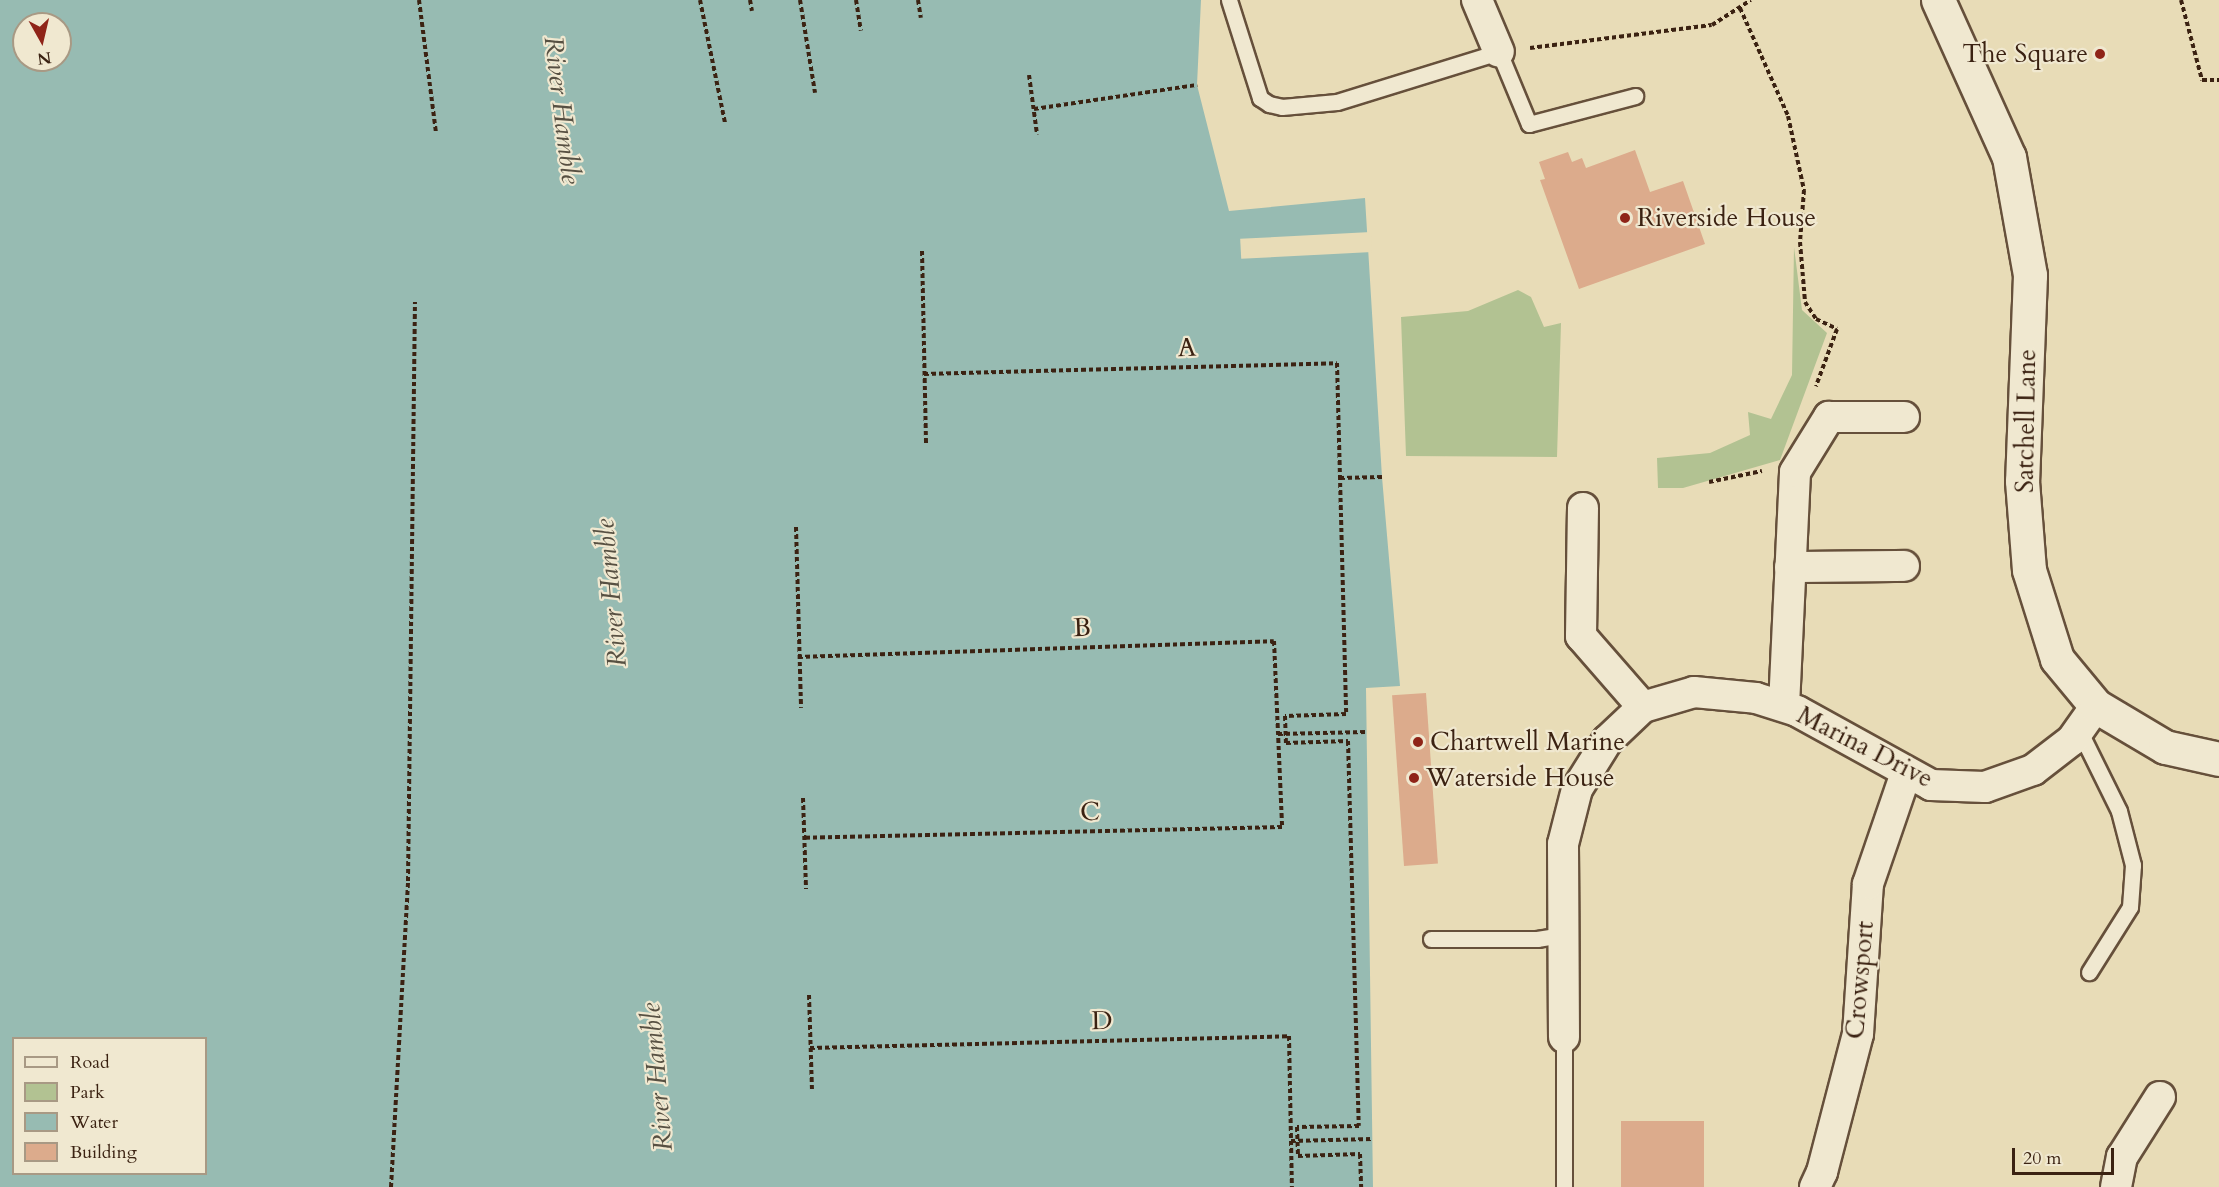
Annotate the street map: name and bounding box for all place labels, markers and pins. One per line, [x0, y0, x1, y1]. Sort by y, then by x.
place label: The Square [1962, 38, 2088, 70]
marker: The Square [2093, 47, 2107, 61]
place label: Riverside House [1637, 202, 1816, 234]
marker: Riverside House [1618, 211, 1632, 225]
place label: Chartwell Marine [1430, 726, 1625, 758]
marker: Chartwell Marine [1411, 735, 1425, 749]
place label: Waterside House [1426, 762, 1615, 794]
marker: Waterside House [1407, 771, 1421, 785]

